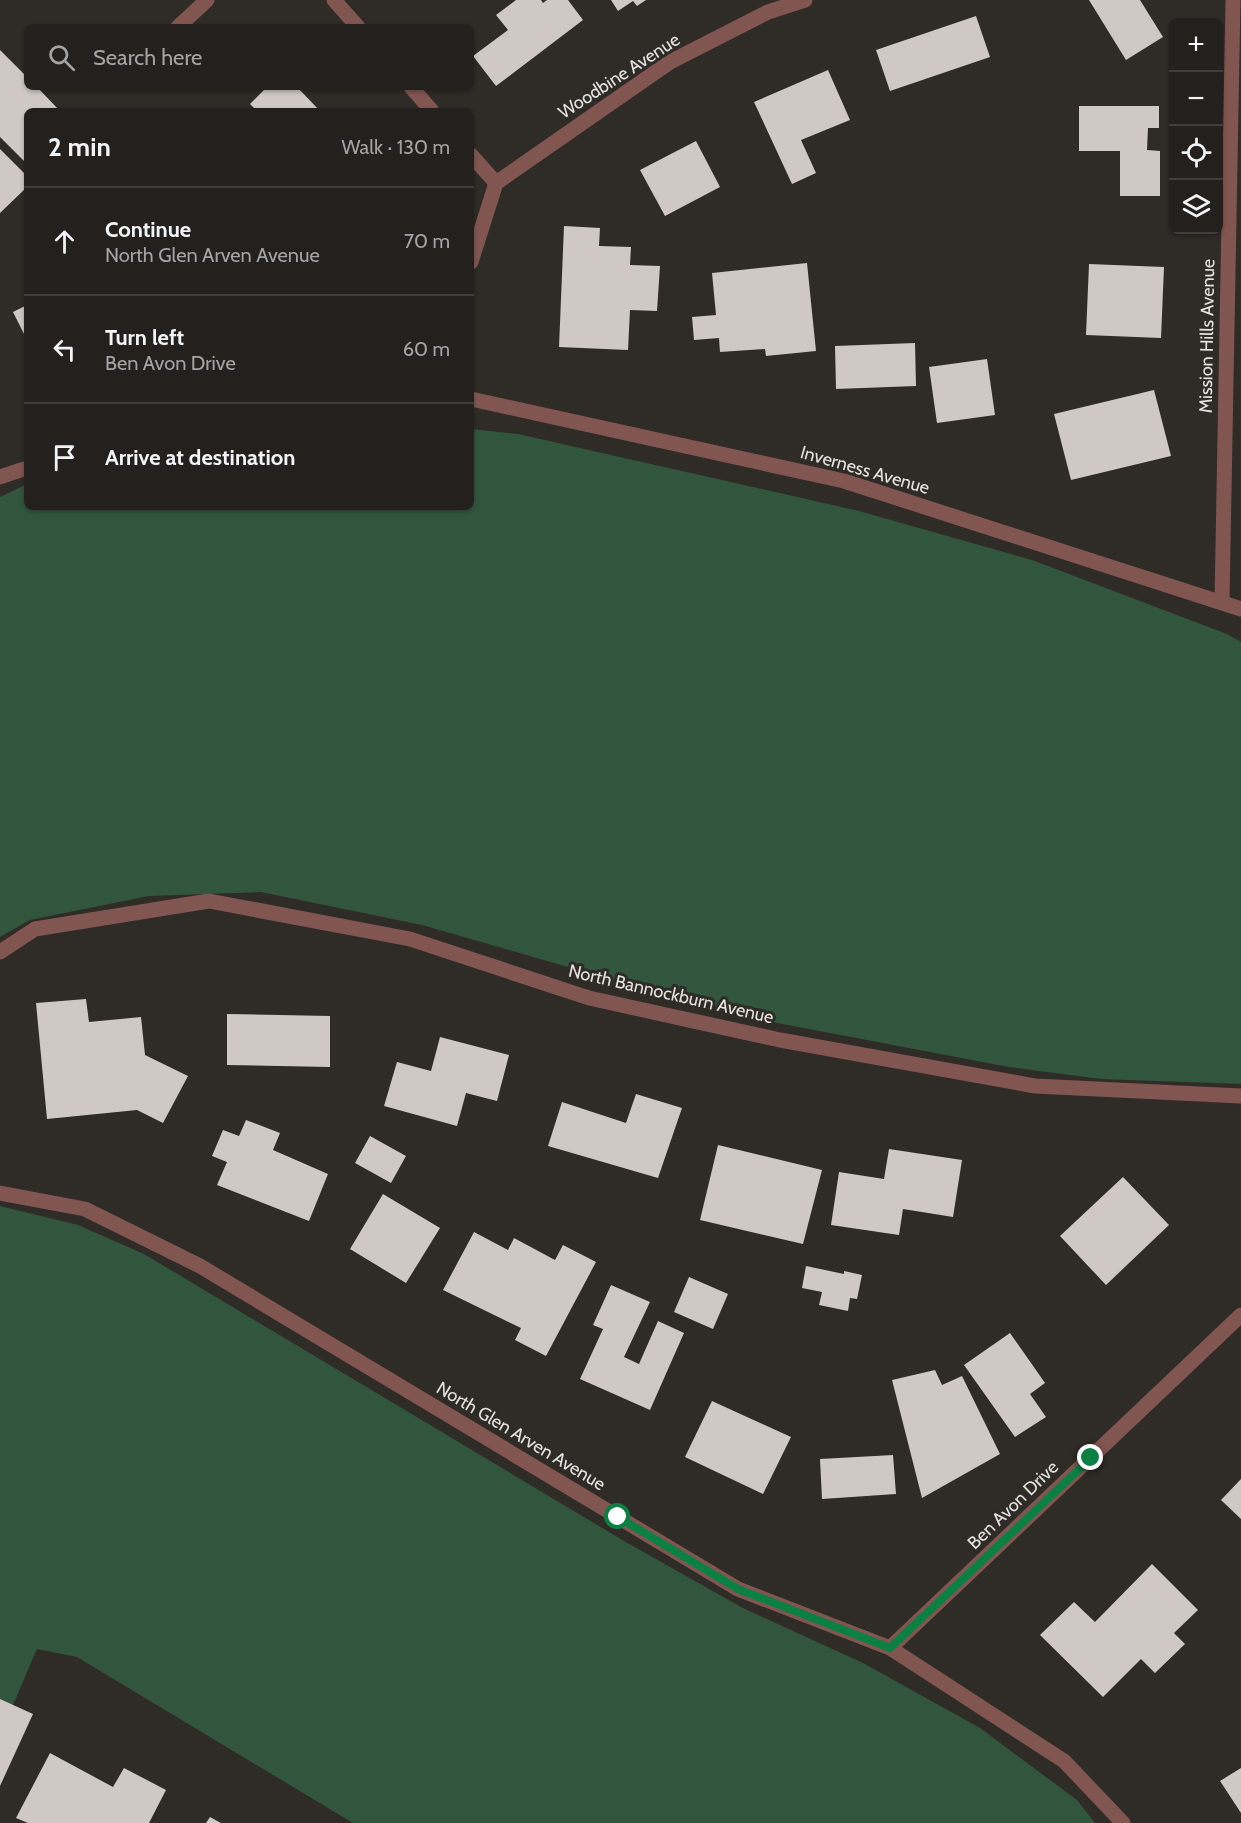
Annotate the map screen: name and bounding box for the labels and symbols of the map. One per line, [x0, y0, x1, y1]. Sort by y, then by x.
street label: Woodbine Avenue [554, 29, 684, 123]
street label: Mission Hills Avenue [1195, 259, 1219, 413]
street label: Inverness Avenue [798, 441, 932, 499]
street label: North Bannockburn Avenue [566, 960, 776, 1028]
street label: North Glen Arven Avenue [433, 1377, 609, 1495]
route end [1077, 1444, 1103, 1470]
street label: Ben Avon Drive [963, 1456, 1063, 1554]
route start [604, 1503, 630, 1529]

